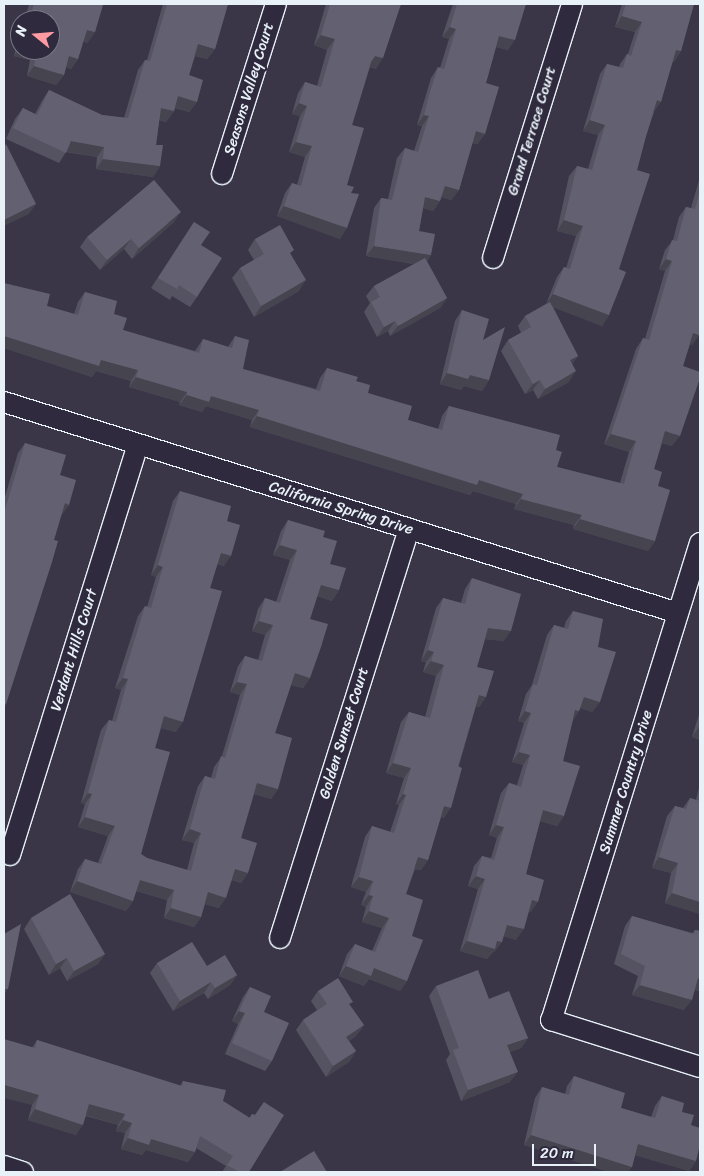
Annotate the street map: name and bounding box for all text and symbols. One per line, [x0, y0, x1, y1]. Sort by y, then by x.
north arrow [10, 10, 60, 60]
street label: Seasons Valley Court [220, 20, 278, 158]
text: N [8, 22, 35, 39]
street label: Grand Terrace Court [504, 64, 560, 198]
street label: California Spring Drive [267, 477, 415, 539]
street label: Verdant Hills Court [47, 587, 101, 713]
street label: Golden Sunset Court [315, 665, 373, 801]
street label: Summer Country Drive [596, 708, 656, 856]
scale bar [534, 1134, 598, 1166]
text: 20 m [540, 1140, 574, 1166]

